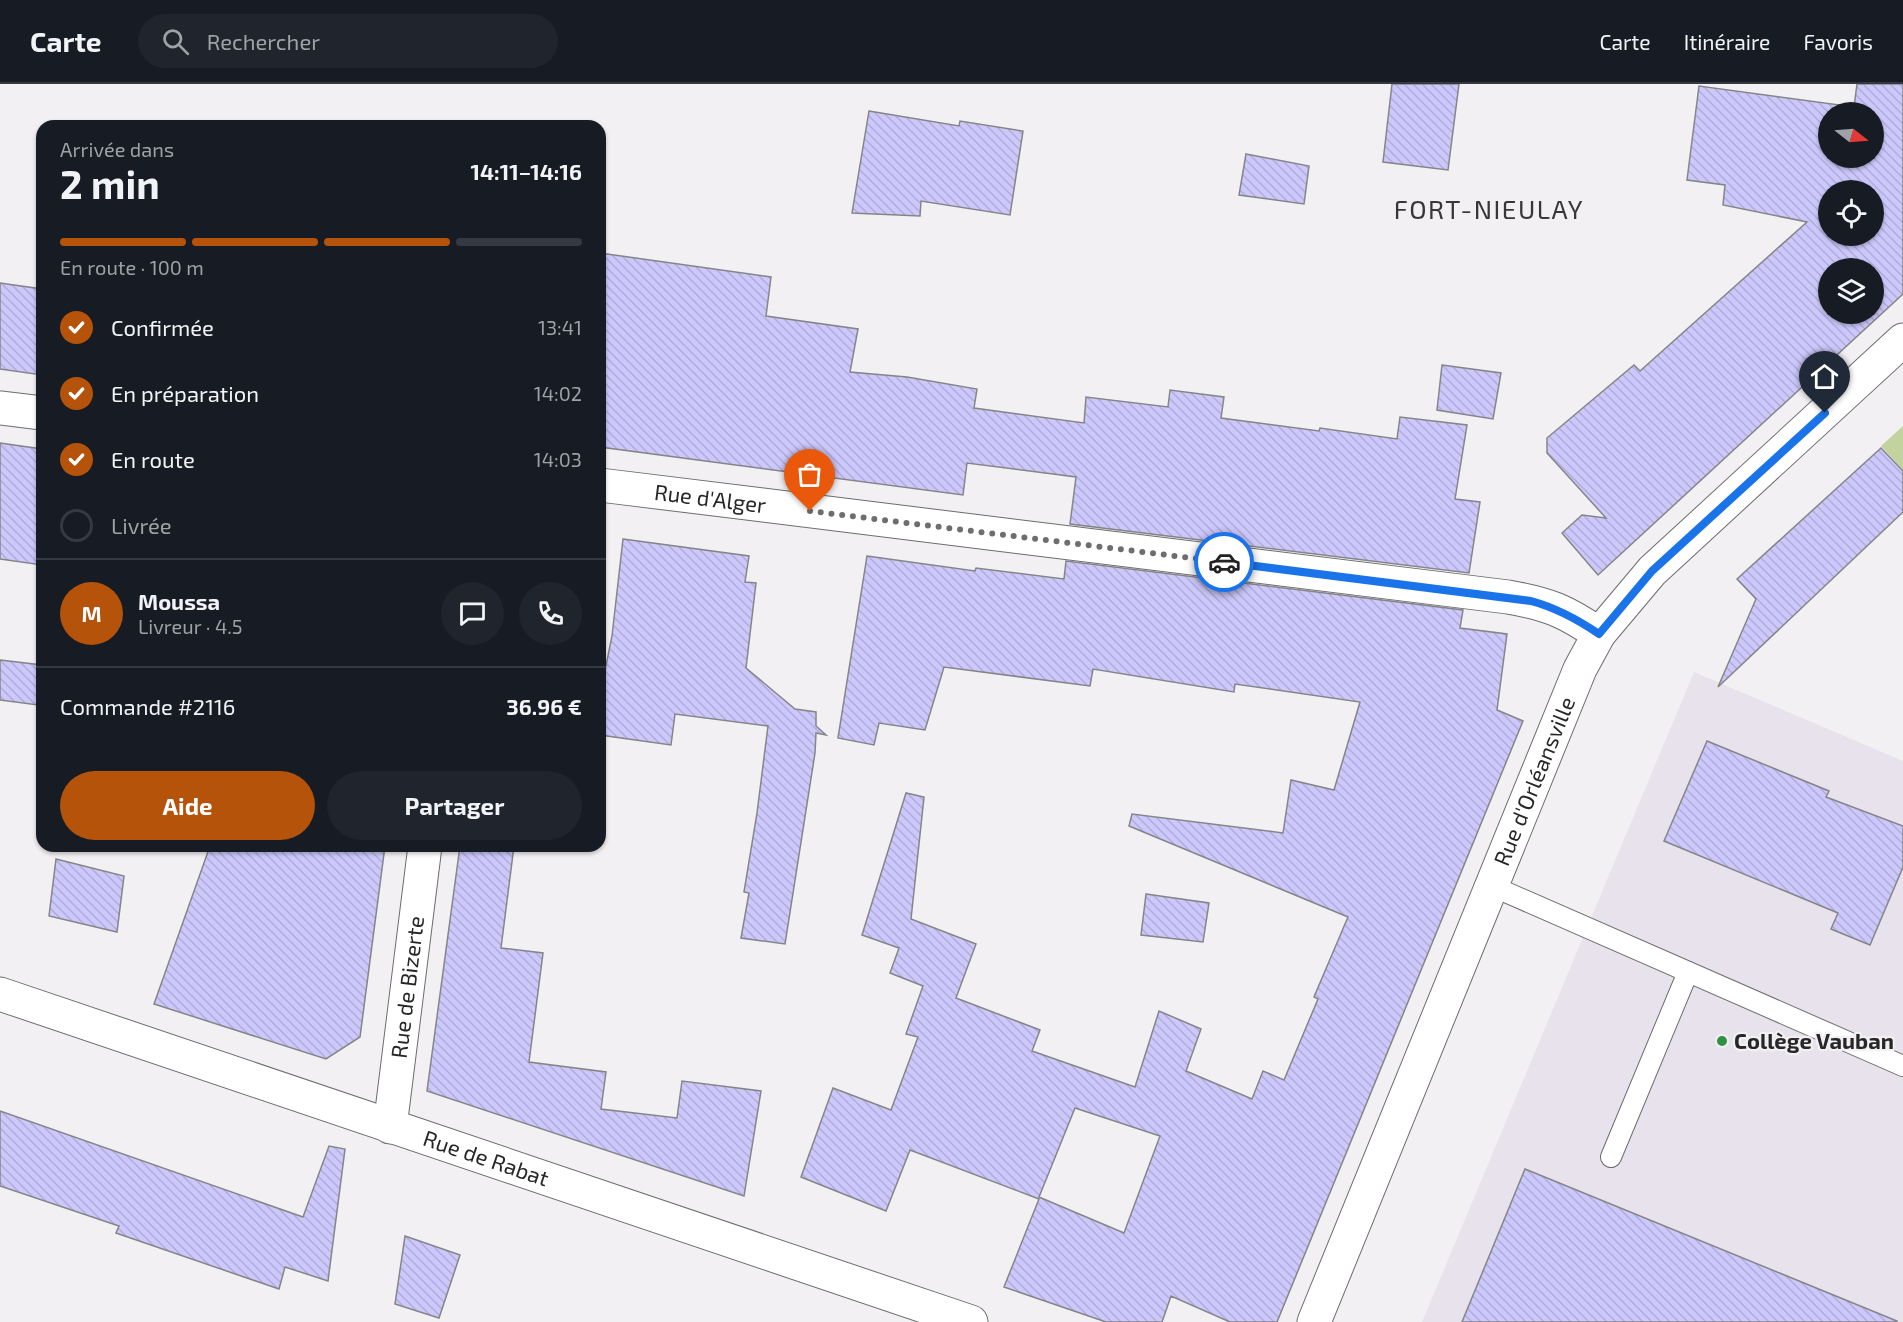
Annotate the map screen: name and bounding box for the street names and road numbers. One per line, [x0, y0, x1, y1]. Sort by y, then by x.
street label: Rue d'Alger [653, 478, 768, 517]
street label: Rue d'Orléansville [1487, 692, 1579, 869]
street label: Rue de Bizerte [385, 914, 428, 1060]
street label: Rue de Rabat [420, 1124, 553, 1190]

